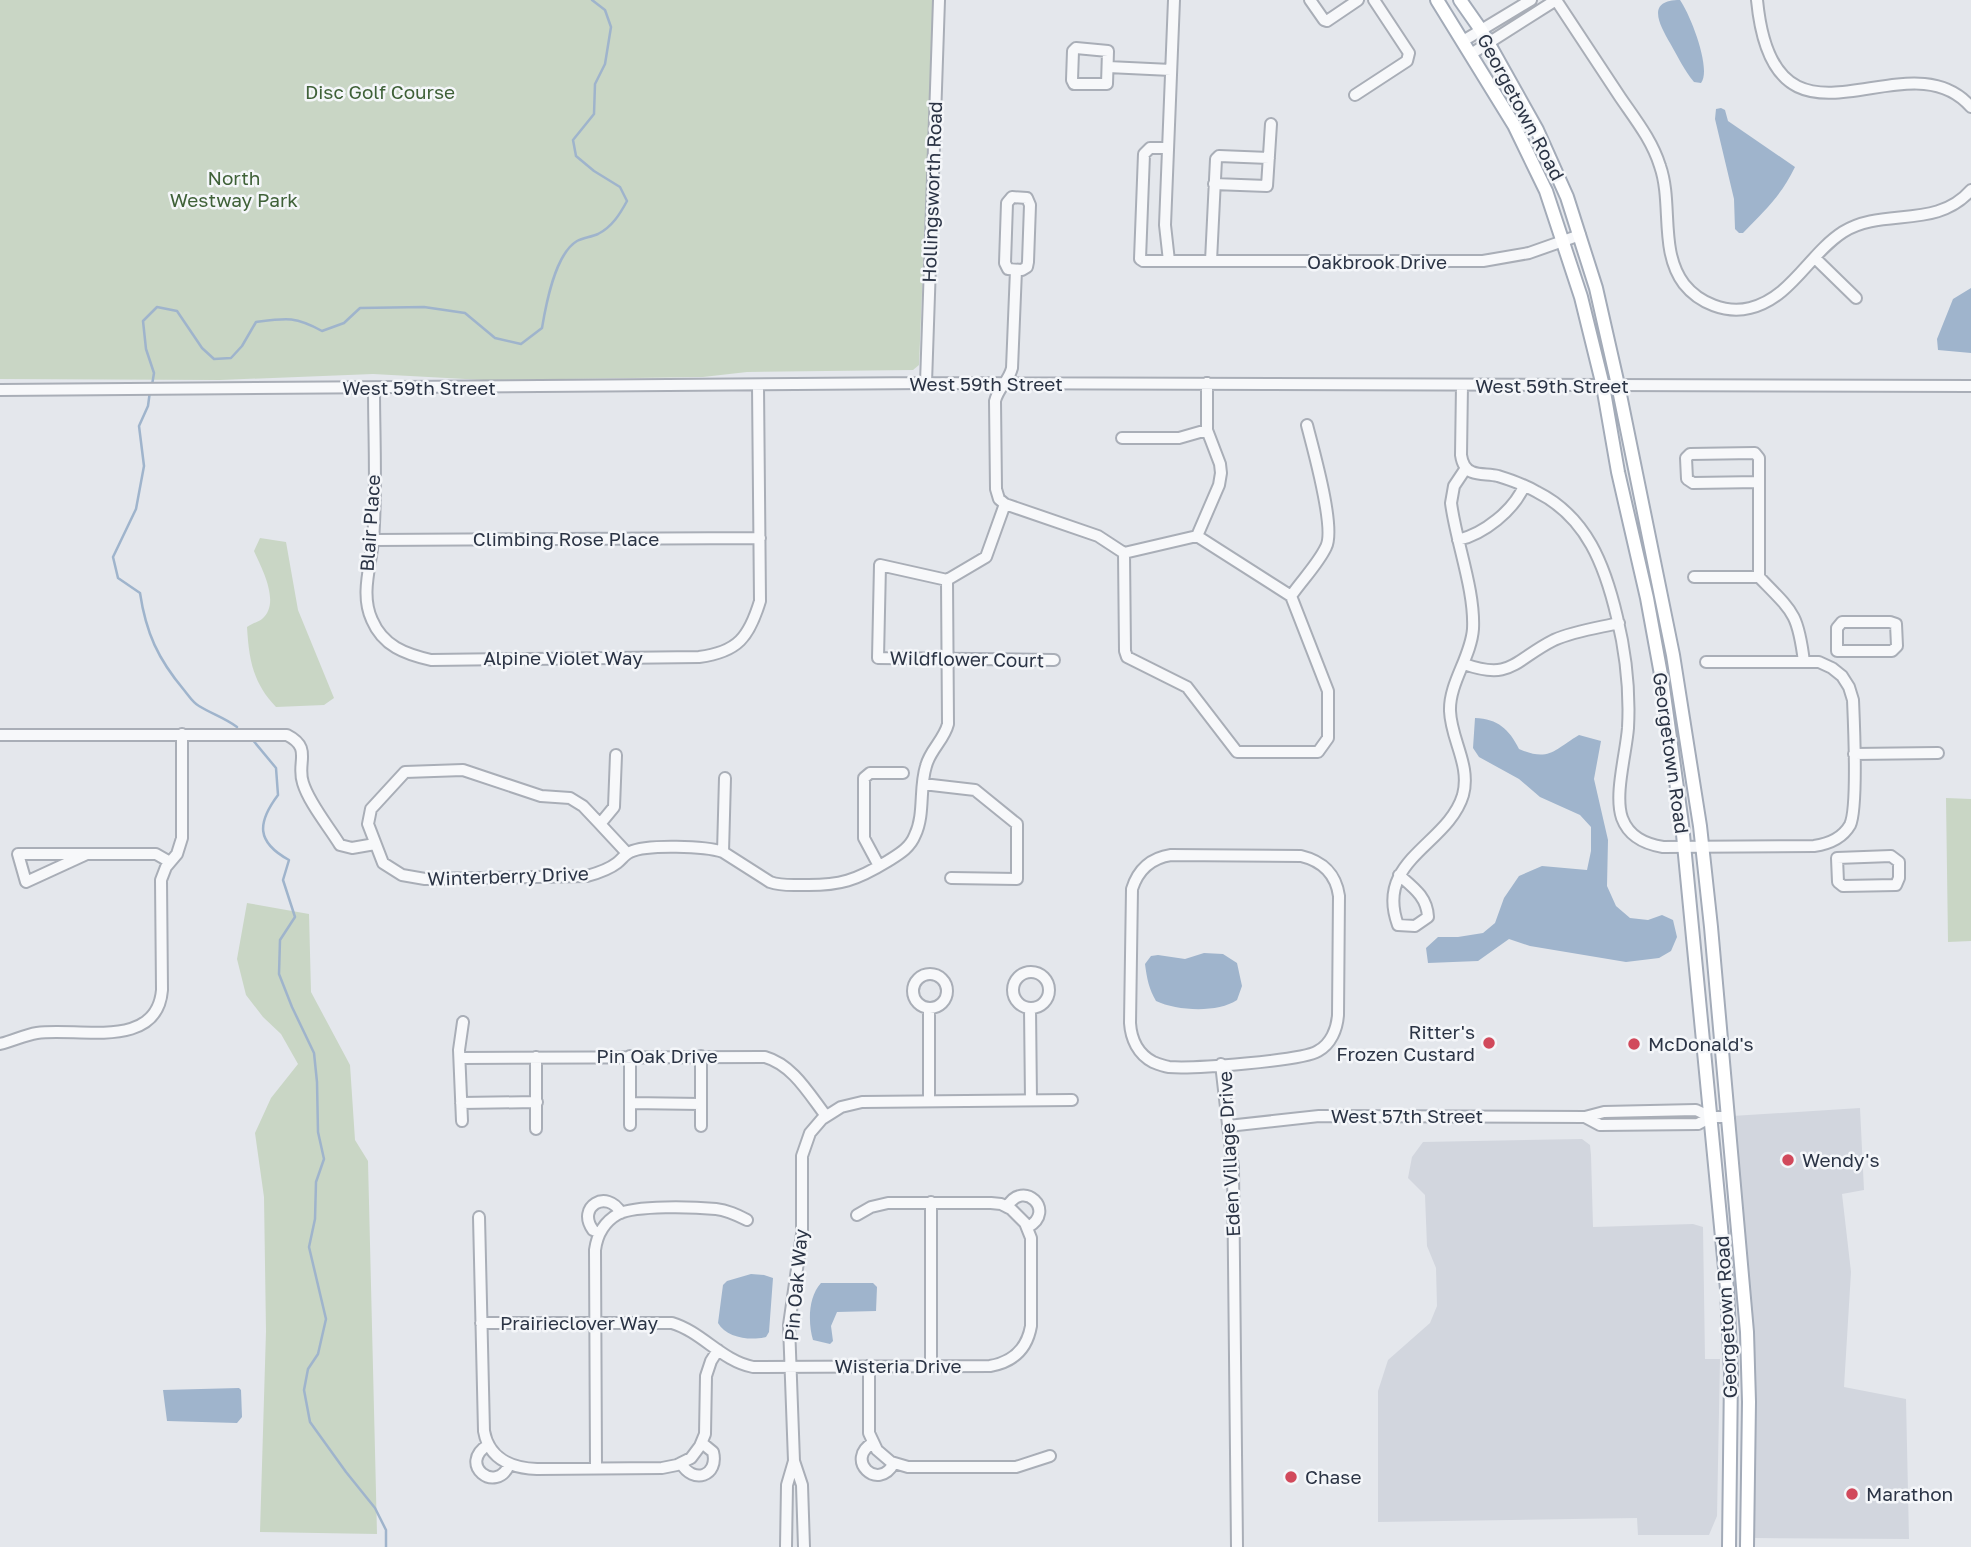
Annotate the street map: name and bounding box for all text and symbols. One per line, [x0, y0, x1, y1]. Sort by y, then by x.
street label: Georgetown Road [1473, 29, 1570, 184]
park label: Disc Golf Course [305, 80, 455, 103]
street label: Hollingsworth Road [917, 101, 946, 283]
park label: North Westway Park [170, 166, 298, 211]
street label: Oakbrook Drive [1307, 250, 1447, 273]
street label: West 59th Street [909, 372, 1063, 395]
street label: West 59th Street [1475, 374, 1629, 397]
street label: West 59th Street [342, 376, 496, 399]
street label: Blair Place [355, 474, 384, 572]
street label: Climbing Rose Place [473, 527, 659, 550]
street label: Alpine Violet Way [483, 646, 643, 669]
street label: Wildflower Court [890, 646, 1044, 671]
street label: Georgetown Road [1649, 671, 1694, 835]
street label: Winterberry Drive [427, 861, 589, 890]
place label: Ritter's Frozen Custard [1336, 1020, 1475, 1065]
place label: McDonald's [1648, 1032, 1754, 1055]
marker: Ritter's Frozen Custard [1481, 1035, 1497, 1051]
marker: McDonald's [1626, 1036, 1642, 1052]
street label: Pin Oak Drive [596, 1044, 718, 1067]
street label: Eden Village Drive [1213, 1071, 1244, 1237]
street label: West 57th Street [1331, 1104, 1483, 1127]
place label: Wendy's [1802, 1148, 1880, 1171]
marker: Wendy's [1780, 1152, 1796, 1168]
street label: Pin Oak Way [779, 1227, 812, 1342]
street label: Georgetown Road [1710, 1235, 1741, 1399]
street label: Prairieclover Way [500, 1311, 658, 1334]
street label: Wisteria Drive [834, 1354, 962, 1377]
place label: Chase [1305, 1465, 1361, 1488]
marker: Chase [1283, 1469, 1299, 1485]
place label: Marathon [1866, 1482, 1953, 1505]
marker: Marathon [1844, 1486, 1860, 1502]

